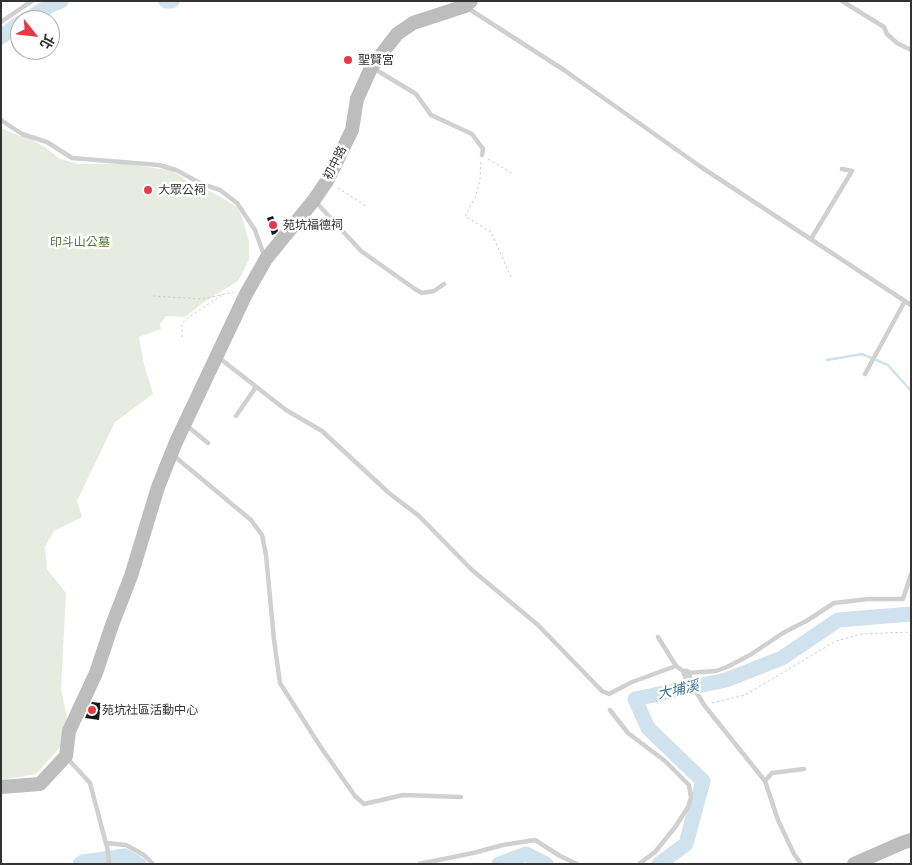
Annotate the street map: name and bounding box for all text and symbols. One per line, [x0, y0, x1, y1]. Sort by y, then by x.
north arrow [10, 10, 60, 60]
text: 北 [37, 32, 58, 52]
place label: 聖賢宮 [358, 53, 394, 67]
marker: 聖賢宮 [342, 54, 354, 66]
street label: 初中路 [320, 144, 350, 182]
place label: 大眾公祠 [158, 183, 206, 197]
marker: 大眾公祠 [142, 184, 154, 196]
place label: 苑坑福德祠 [283, 218, 343, 232]
marker: 苑坑福德祠 [267, 219, 279, 231]
park label: 印斗山公墓 [50, 235, 110, 249]
water label: 大埔溪 [656, 677, 700, 703]
place label: 苑坑社區活動中心 [102, 703, 198, 717]
marker: 苑坑社區活動中心 [86, 704, 98, 716]

